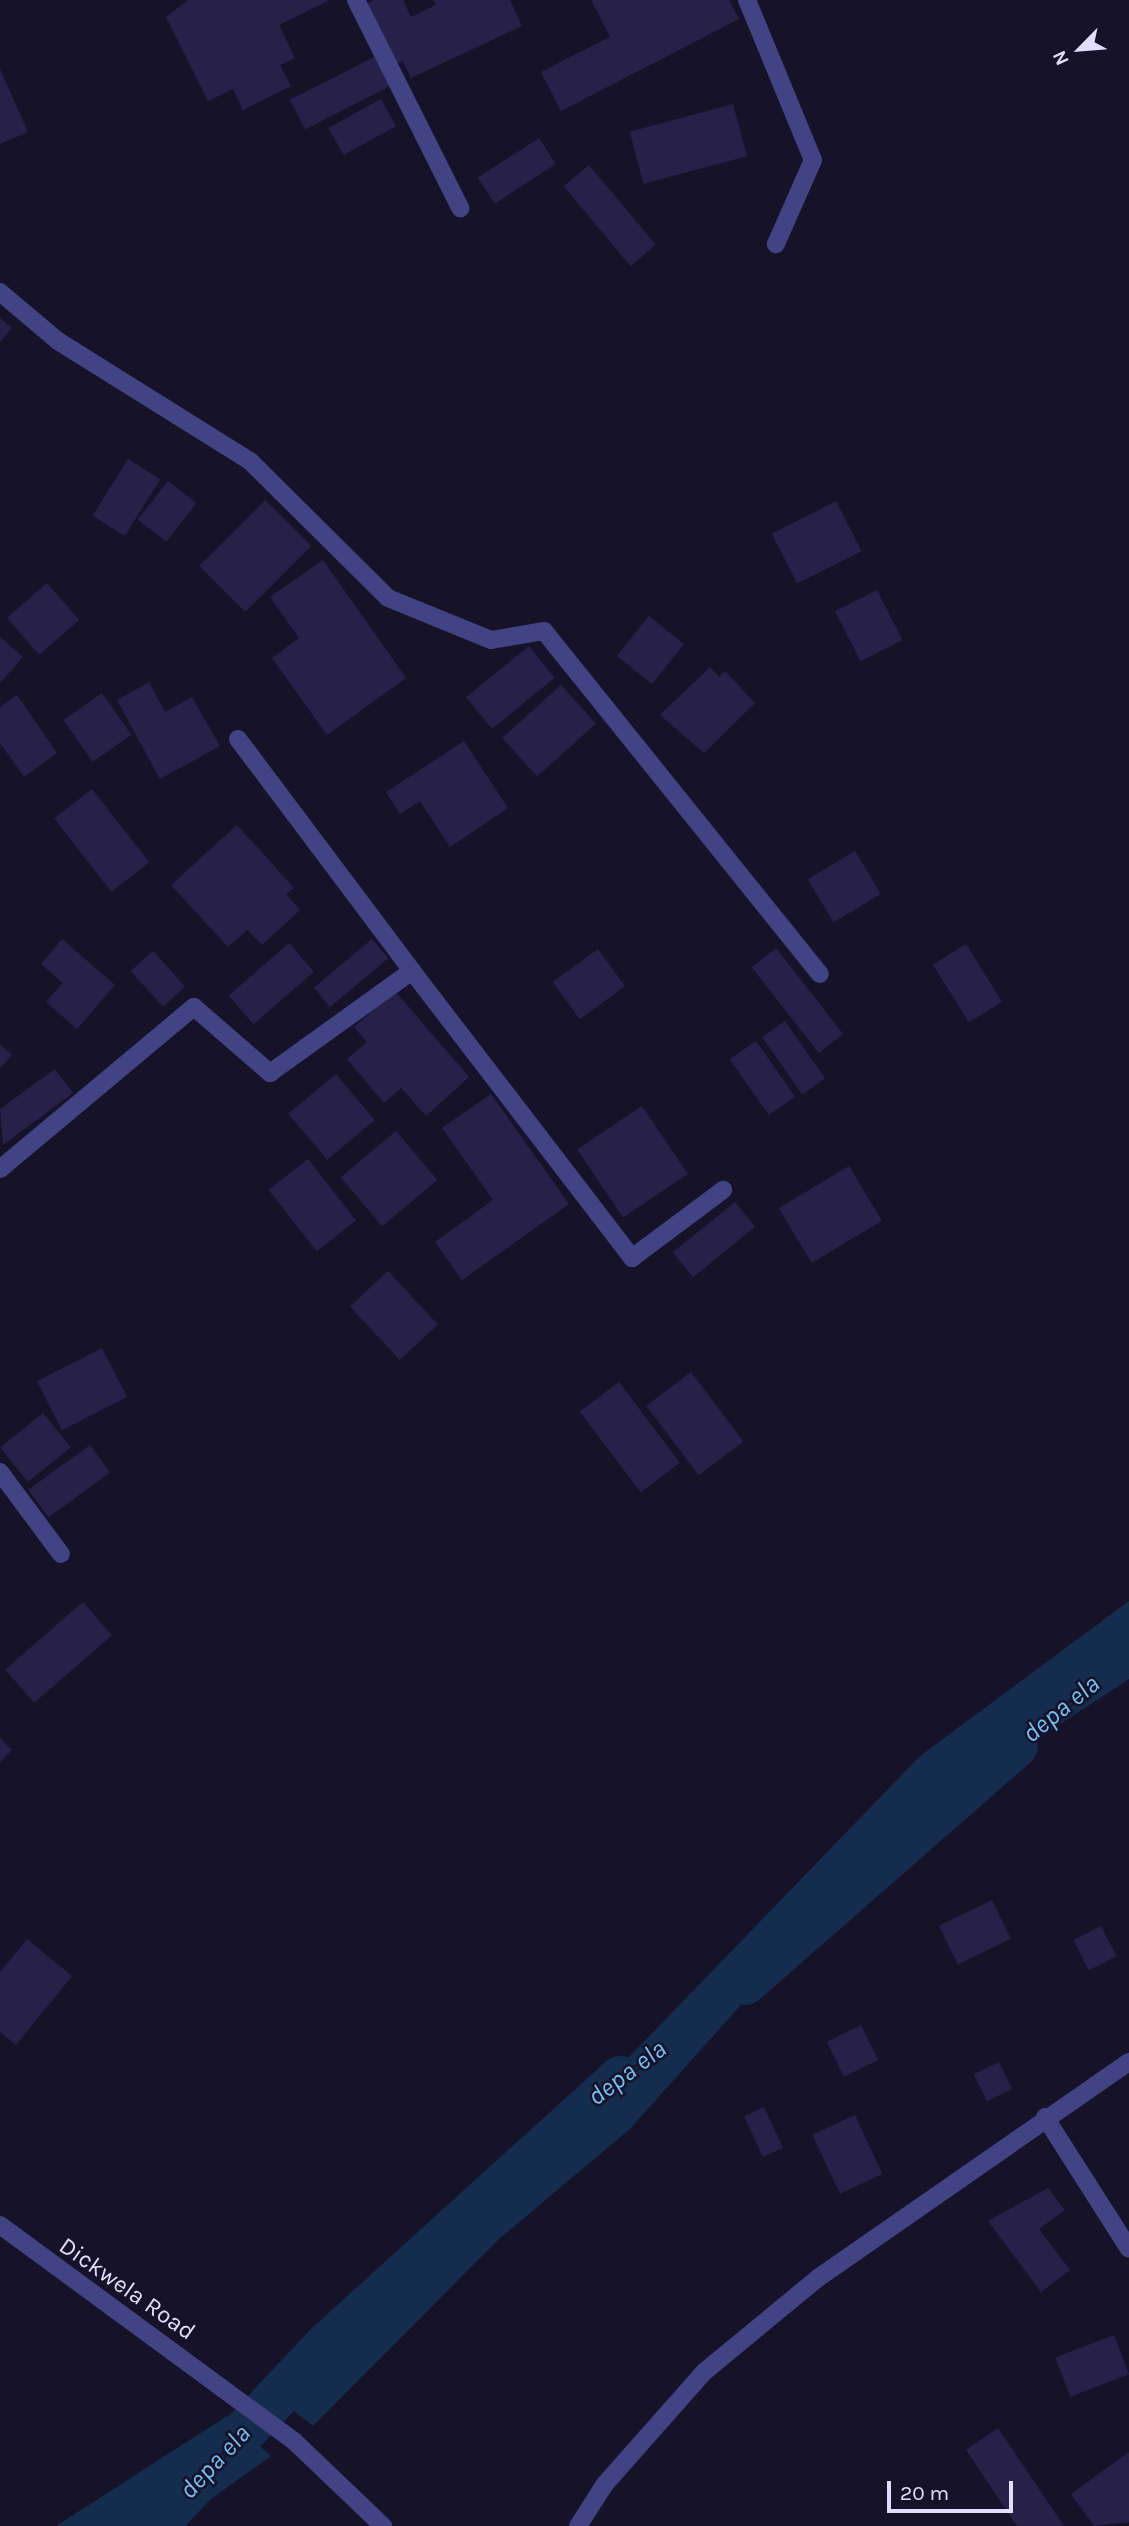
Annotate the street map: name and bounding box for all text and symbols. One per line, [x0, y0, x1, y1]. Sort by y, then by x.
north arrow [1045, 14, 1115, 84]
text: N [1048, 47, 1074, 69]
water label: depa ela [1016, 1668, 1106, 1750]
water label: depa ela [582, 2033, 672, 2113]
street label: Dickwela Road [53, 2231, 201, 2347]
water label: depa ela [173, 2418, 257, 2506]
scale bar [891, 2466, 1017, 2510]
text: 20 m [900, 2481, 949, 2505]

